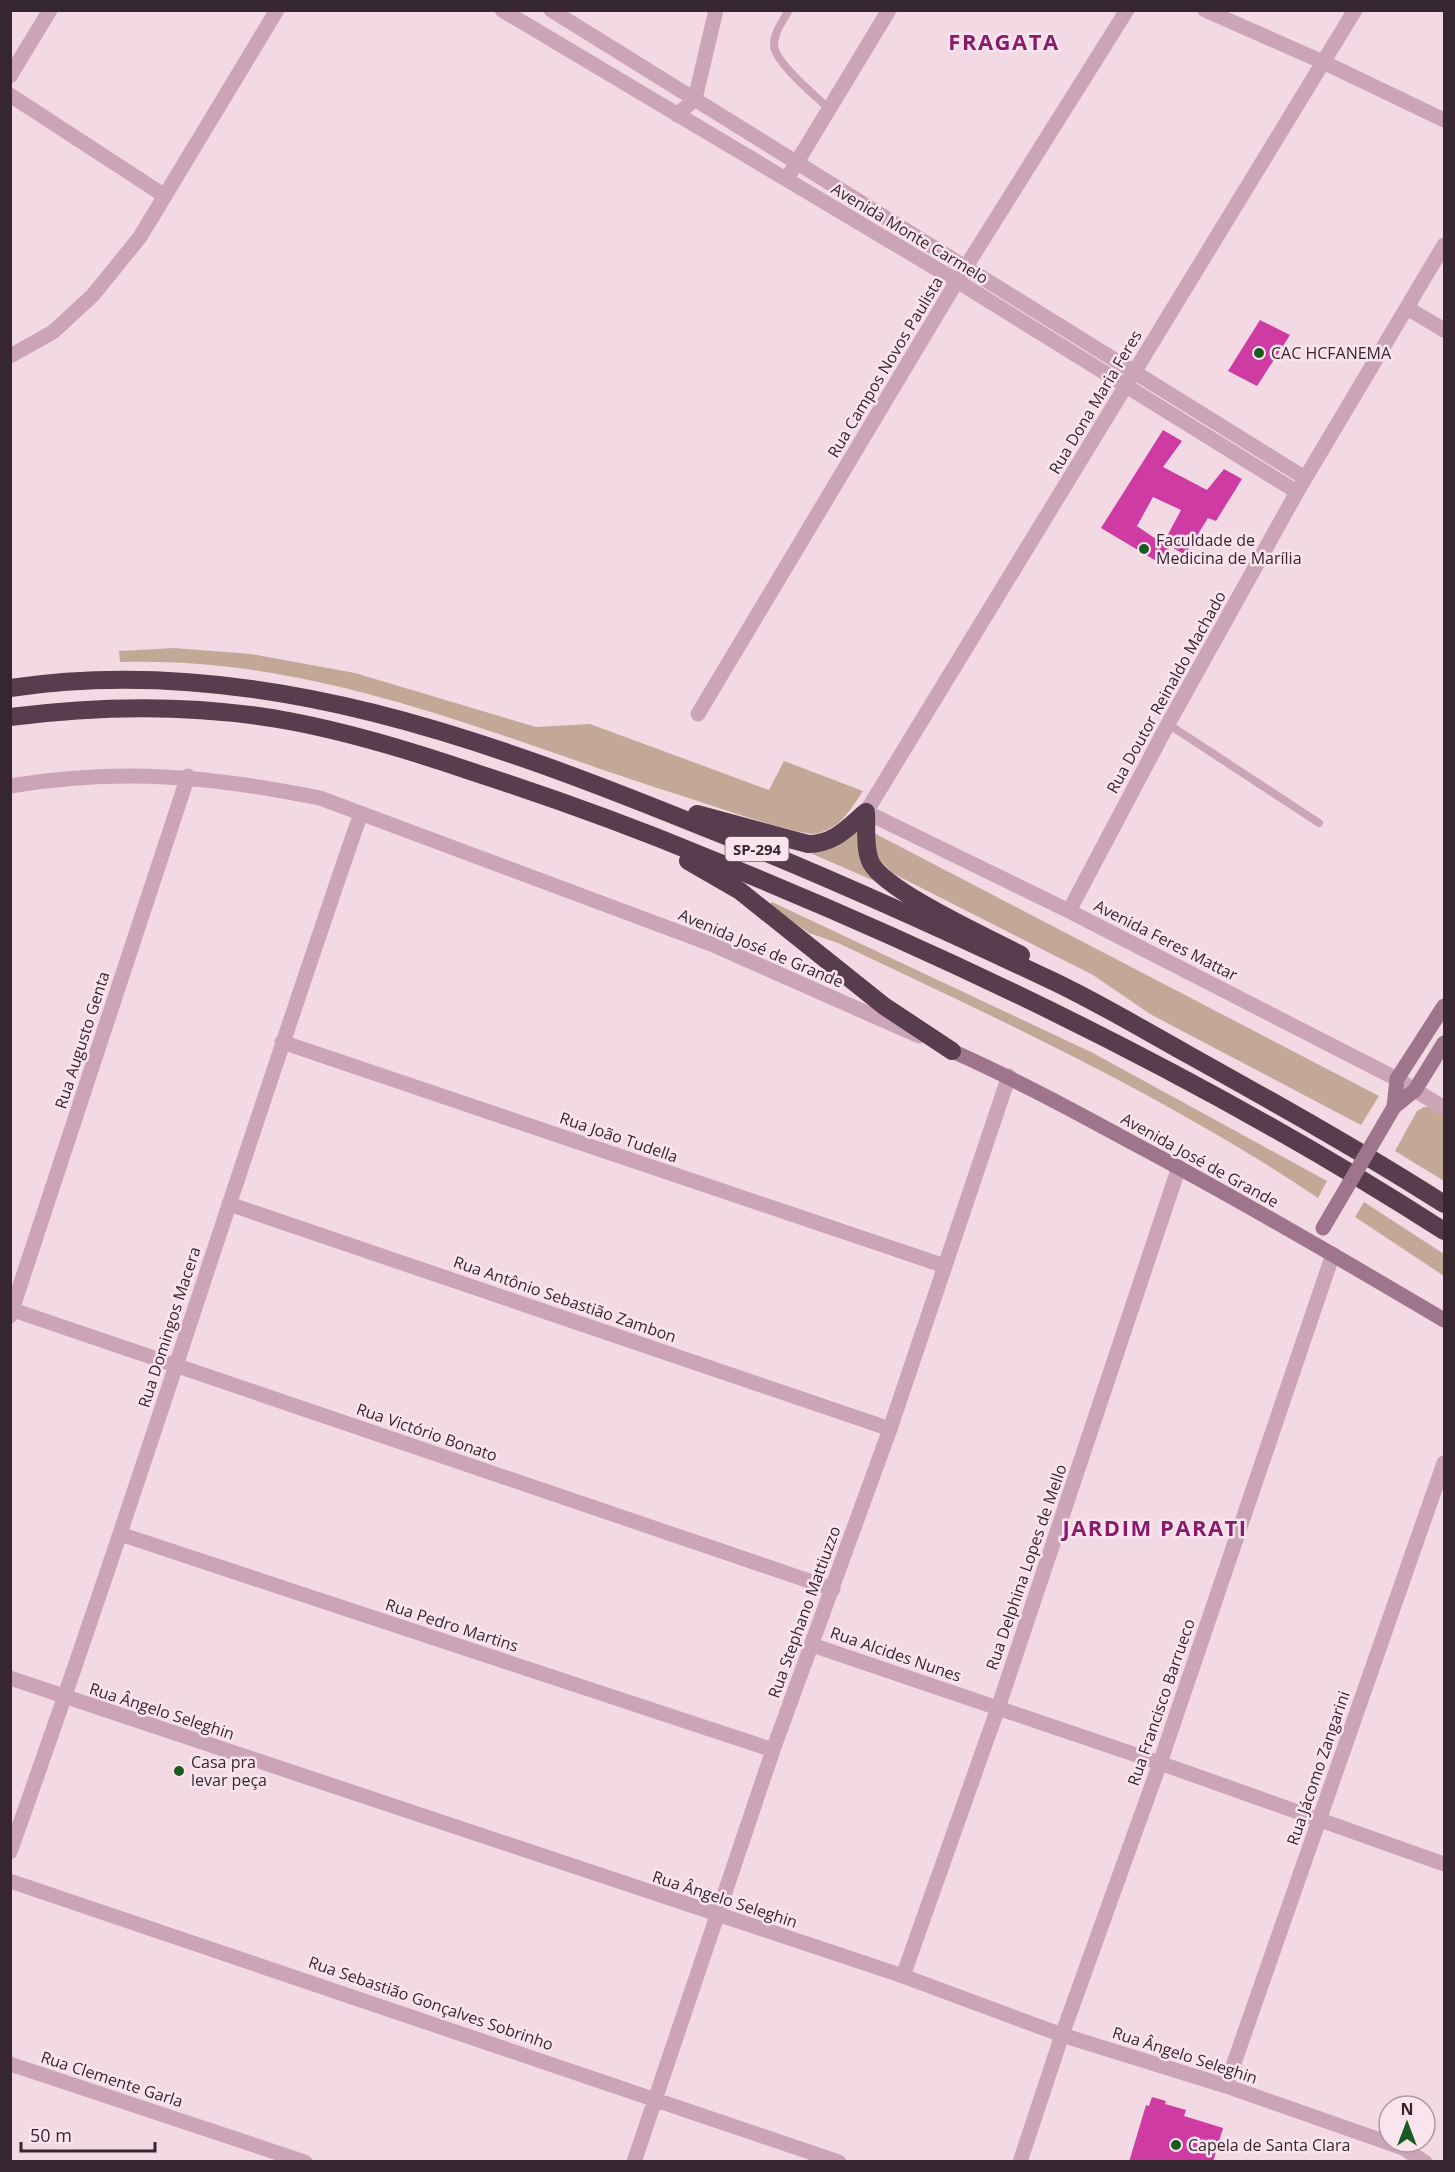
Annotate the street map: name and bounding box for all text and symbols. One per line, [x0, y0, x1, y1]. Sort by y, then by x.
district label: FRAGATA [948, 26, 1060, 56]
street label: Avenida Monte Carmelo [827, 177, 993, 289]
street label: Rua Campos Novos Paulista [822, 272, 948, 462]
street label: Rua Dona Maria Feres [1043, 326, 1147, 478]
place label: CAC HCFANEMA [1271, 342, 1392, 364]
marker: CAC HCFANEMA [1252, 346, 1266, 360]
place label: Faculdade de Medicina de Marília [1156, 529, 1302, 569]
marker: Faculdade de Medicina de Marília [1137, 542, 1151, 556]
street label: Rua Doutor Reinaldo Machado [1101, 587, 1231, 797]
road number: SP-294 [726, 837, 789, 861]
street label: Avenida Feres Mattar [1090, 894, 1242, 986]
street label: Avenida José de Grande [675, 903, 847, 993]
street label: Rua Augusto Genta [49, 968, 115, 1112]
street label: Rua João Tudella [557, 1106, 681, 1168]
street label: Avenida José de Grande [1117, 1107, 1283, 1213]
street label: Rua Domingos Macera [133, 1244, 205, 1410]
street label: Rua Antônio Sebastião Zambon [451, 1250, 679, 1348]
street label: Rua Victório Bonato [354, 1398, 500, 1466]
street label: Rua Delphina Lopes de Mello [980, 1461, 1072, 1673]
district label: JARDIM PARATI [1060, 1512, 1248, 1542]
street label: Rua Stephano Mattiuzzo [763, 1523, 845, 1701]
street label: Rua Pedro Martins [383, 1593, 521, 1657]
street label: Rua Francisco Barrueco [1122, 1615, 1200, 1789]
street label: Rua Alcides Nunes [827, 1621, 965, 1687]
street label: Rua Ângelo Seleghin [87, 1677, 237, 1745]
street label: Rua Jácomo Zangarini [1281, 1688, 1355, 1848]
place label: Casa pra levar peça [191, 1751, 267, 1791]
marker: Casa pra levar peça [172, 1764, 186, 1778]
street label: Rua Ângelo Seleghin [650, 1865, 800, 1933]
street label: Rua Sebastião Gonçalves Sobrinho [306, 1951, 556, 2055]
street label: Rua Ângelo Seleghin [1110, 2021, 1260, 2089]
street label: Rua Clemente Garla [38, 2046, 186, 2112]
north arrow [1377, 2094, 1437, 2154]
text: N [1400, 2098, 1414, 2120]
scale bar [21, 2115, 154, 2153]
text: 50 m [30, 2123, 72, 2147]
place label: Capela de Santa Clara [1188, 2134, 1350, 2156]
marker: Capela de Santa Clara [1169, 2138, 1183, 2152]

